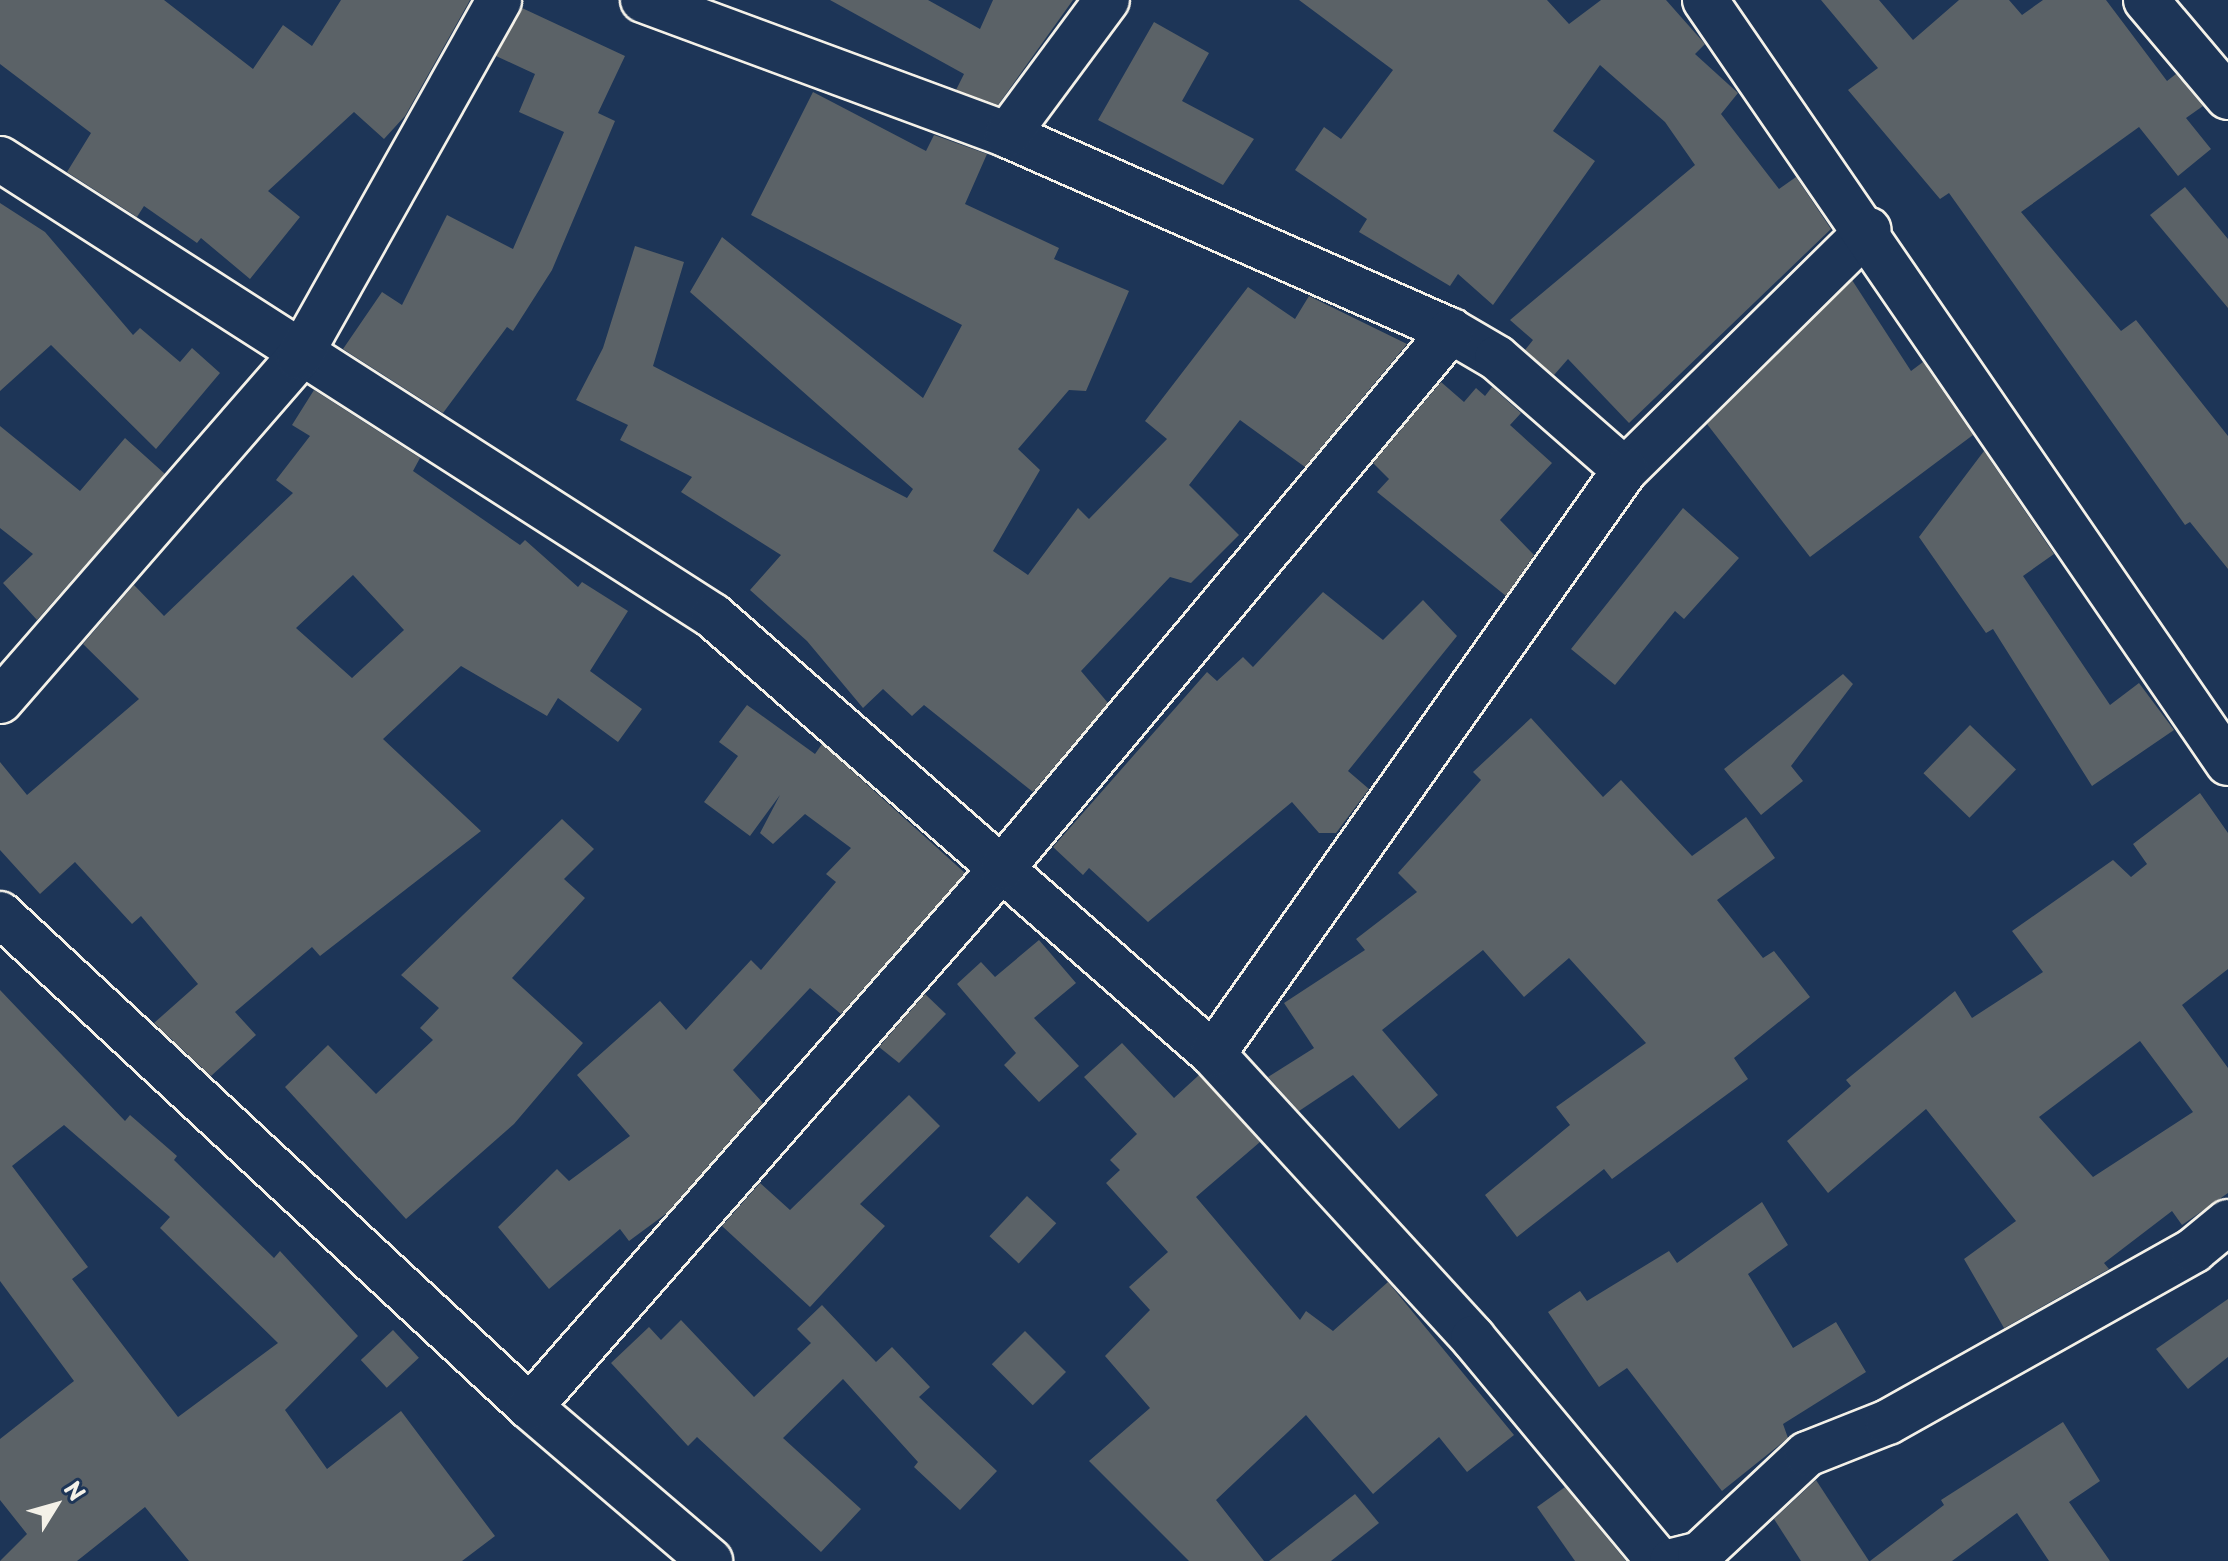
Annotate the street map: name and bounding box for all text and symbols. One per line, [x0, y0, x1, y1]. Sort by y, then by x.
north arrow [16, 1465, 96, 1545]
text: N [57, 1473, 94, 1507]

